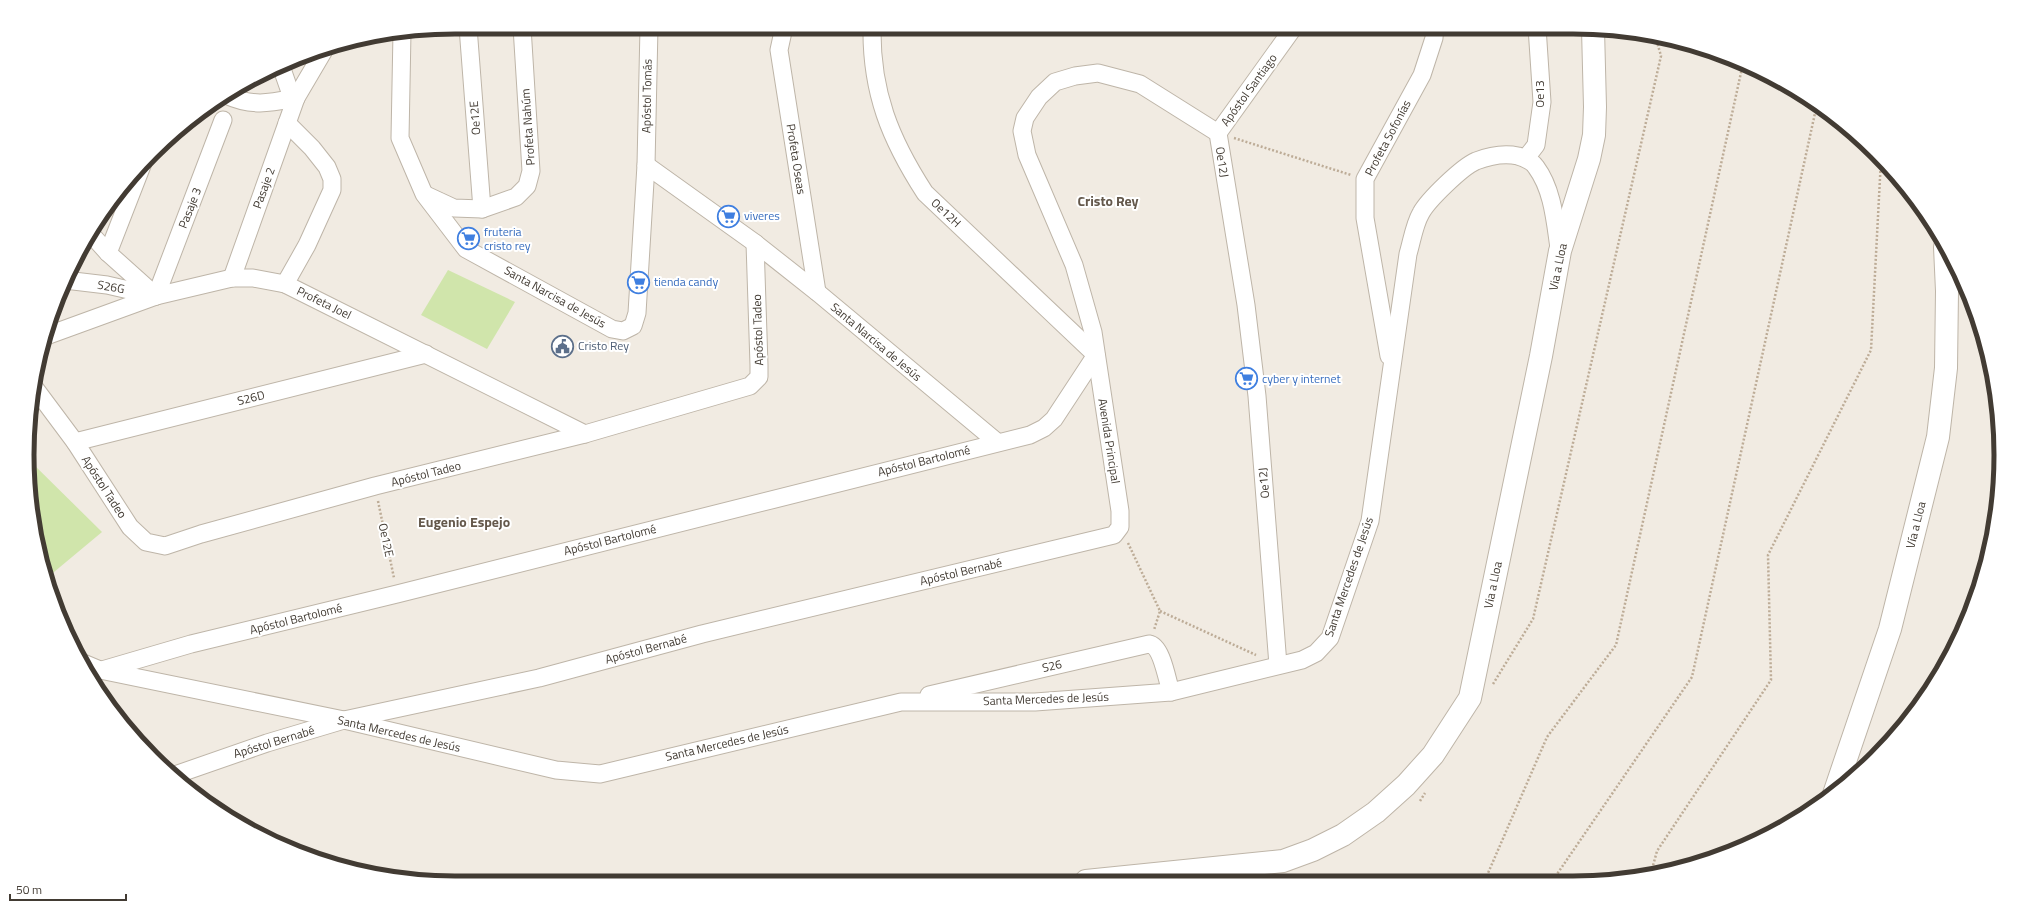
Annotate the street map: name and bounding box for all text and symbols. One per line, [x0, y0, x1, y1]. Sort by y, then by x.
street label: Apóstol Santiago [1216, 49, 1281, 130]
street label: Apóstol Tomás [636, 58, 657, 133]
street label: Oe13 [1530, 80, 1549, 108]
street label: Profeta Nahúm [515, 88, 540, 166]
street label: Profeta Sofonías [1359, 96, 1416, 179]
street label: Oe12E [464, 100, 485, 136]
street label: Profeta Oseas [782, 122, 812, 196]
street label: Oe12J [1211, 145, 1234, 179]
street label: Pasaje 2 [247, 165, 280, 211]
street label: Pasaje 3 [173, 184, 206, 231]
district label: Cristo Rey [1077, 190, 1139, 211]
street label: Oe12H [927, 194, 966, 232]
supermarket icon: viveres [715, 203, 741, 229]
place label: viveres [744, 206, 780, 225]
place label: fruteria cristo rey [484, 222, 531, 255]
supermarket icon: fruteria cristo rey [455, 226, 481, 252]
street label: Via a Lloa [1543, 242, 1572, 292]
street label: Santa Narcisa de Jesús [501, 261, 610, 333]
supermarket icon: tienda candy [625, 269, 651, 295]
place label: tienda candy [654, 272, 718, 291]
street label: S26G [96, 275, 126, 298]
street label: Profeta Joel [294, 281, 355, 324]
street label: Apóstol Tadeo [747, 294, 768, 366]
street label: Santa Narcisa de Jesús [827, 298, 926, 386]
public building icon: Cristo Rey [550, 333, 576, 359]
place label: Cristo Rey [578, 336, 629, 355]
supermarket icon: cyber y internet [1234, 366, 1260, 392]
place label: cyber y internet [1262, 369, 1342, 388]
street label: S26D [235, 385, 267, 410]
street label: Avenida Principal [1093, 397, 1126, 485]
street label: Apóstol Bartolomé [876, 440, 972, 481]
street label: Apóstol Tadeo [77, 452, 132, 522]
street label: Apóstol Tadeo [389, 456, 463, 491]
street label: Oe12J [1253, 467, 1274, 499]
street label: Vía a Lloa [1901, 499, 1931, 550]
district label: Eugenio Espejo [418, 511, 510, 532]
street label: Santa Mercedes de Jesús [1319, 514, 1378, 639]
street label: Apóstol Bartolomé [562, 519, 658, 560]
street label: Oe12E [374, 521, 399, 559]
street label: Apóstol Bernabé [918, 553, 1004, 590]
street label: Via a Lloa [1478, 560, 1507, 610]
street label: Apóstol Bartolomé [248, 598, 344, 639]
street label: Apóstol Bernabé [603, 628, 689, 669]
street label: S26 [1040, 654, 1064, 677]
street label: Santa Mercedes de Jesús [983, 687, 1110, 710]
street label: Santa Mercedes de Jesús [336, 710, 463, 757]
street label: Santa Mercedes de Jesús [663, 719, 791, 766]
street label: Apóstol Bernabé [231, 720, 317, 763]
scale bar [10, 876, 126, 902]
text: 50 m [16, 880, 42, 899]

